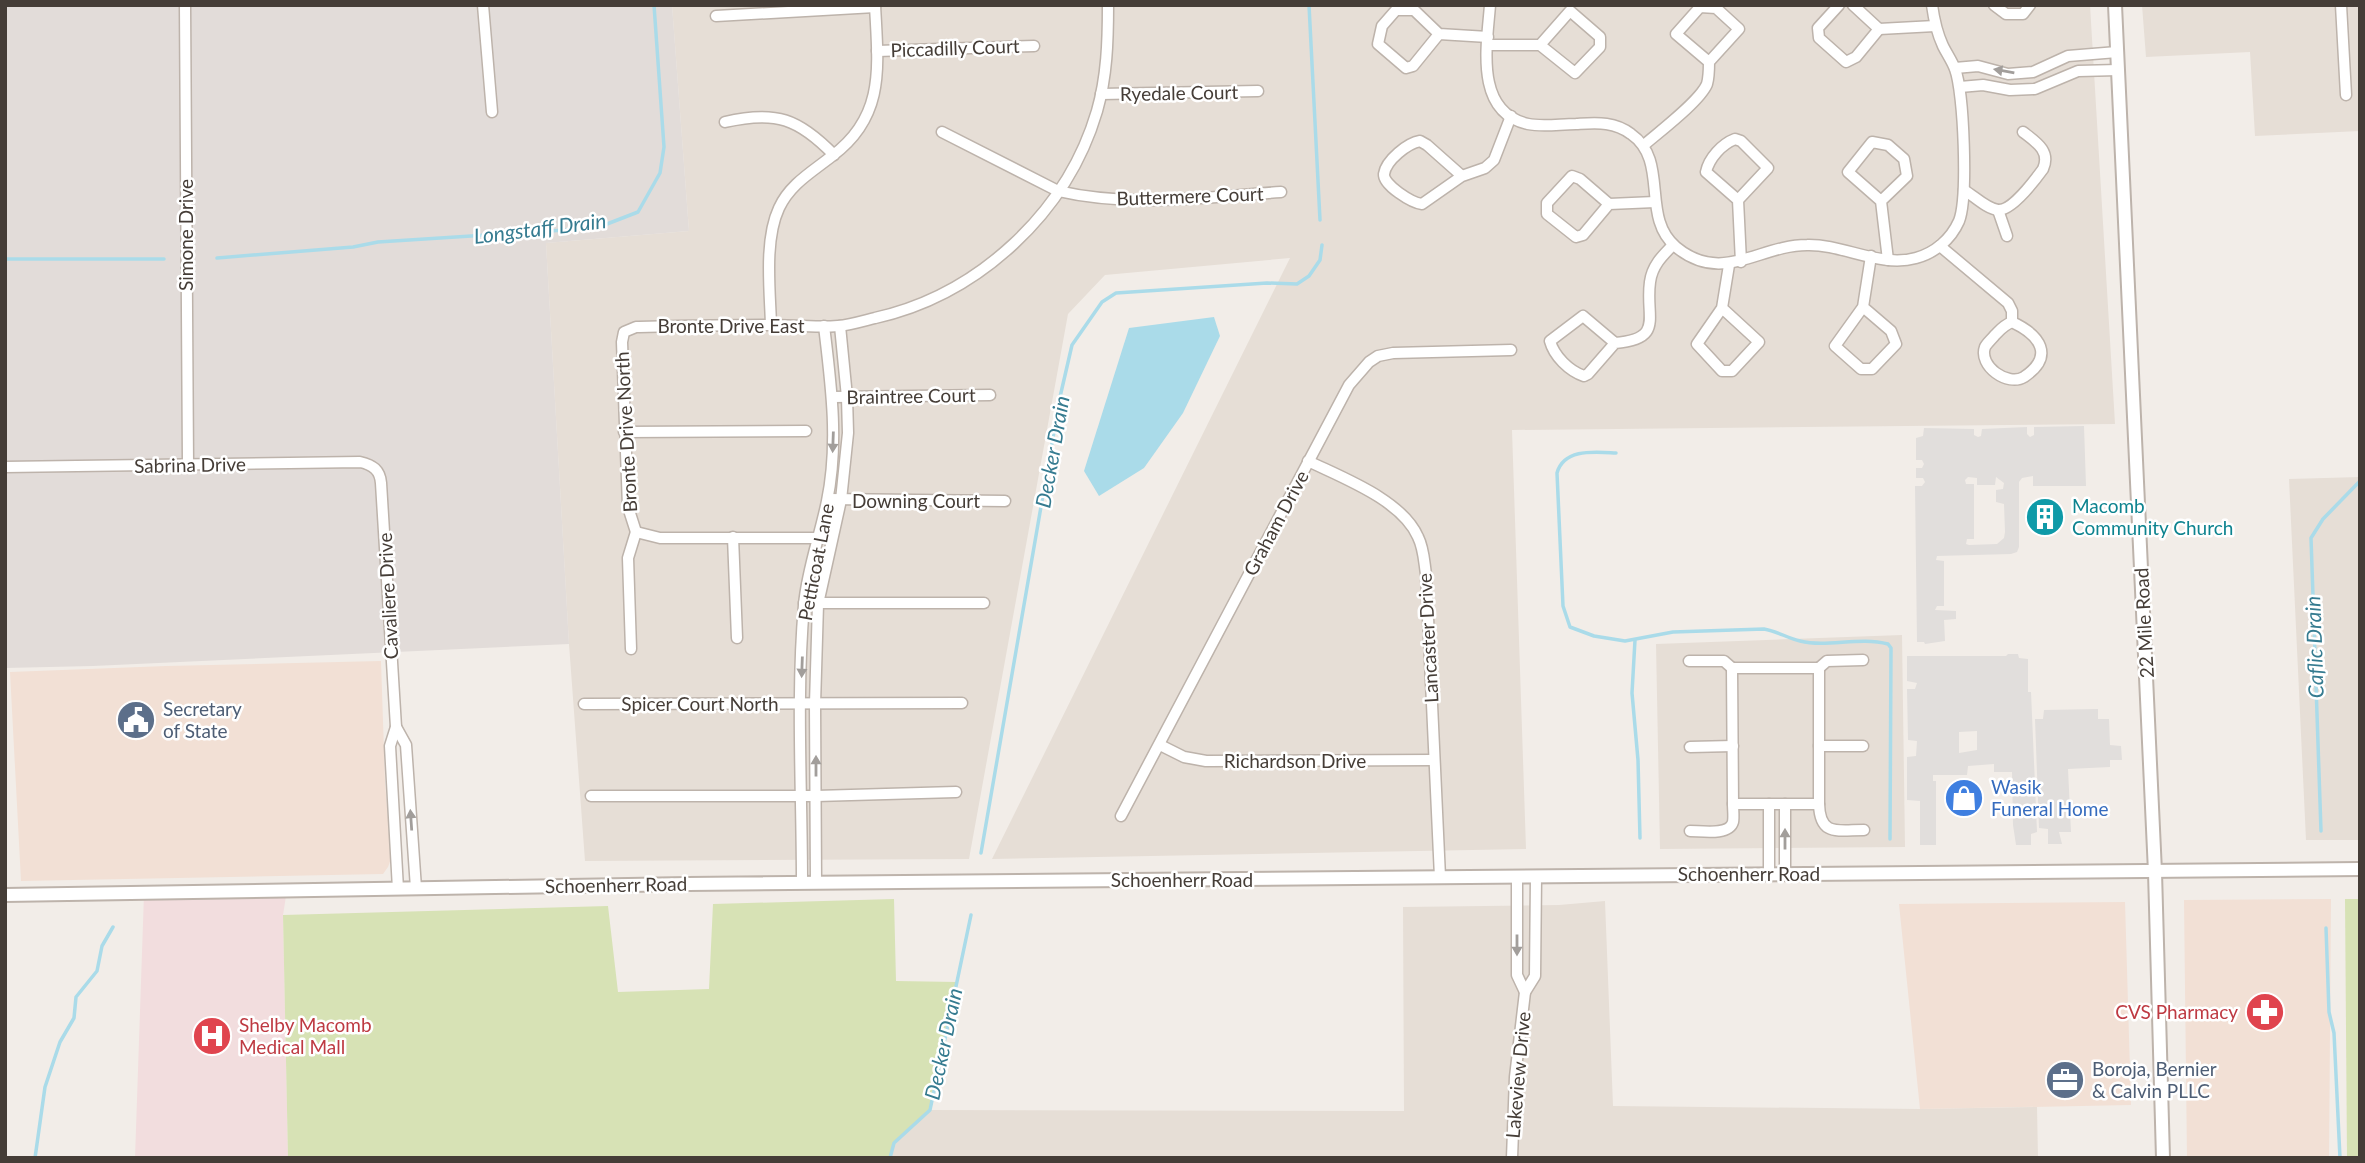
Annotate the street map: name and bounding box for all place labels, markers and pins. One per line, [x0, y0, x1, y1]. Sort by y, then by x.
place label: Macomb Community Church [2072, 494, 2233, 539]
building icon: Macomb Community Church [2024, 496, 2066, 538]
place label: Secretary of State [163, 697, 242, 742]
public building icon: Secretary of State [115, 699, 157, 741]
place label: Wasik Funeral Home [1991, 775, 2108, 820]
shop icon: Wasik Funeral Home [1943, 777, 1985, 819]
pharmacy icon: CVS Pharmacy [2244, 991, 2286, 1033]
place label: CVS Pharmacy [2115, 1000, 2238, 1023]
place label: Shelby Macomb Medical Mall [239, 1013, 372, 1058]
hospital icon: Shelby Macomb Medical Mall [191, 1015, 233, 1057]
place label: Boroja, Bernier & Calvin PLLC [2092, 1057, 2217, 1102]
office icon: Boroja, Bernier & Calvin PLLC [2044, 1059, 2086, 1101]

